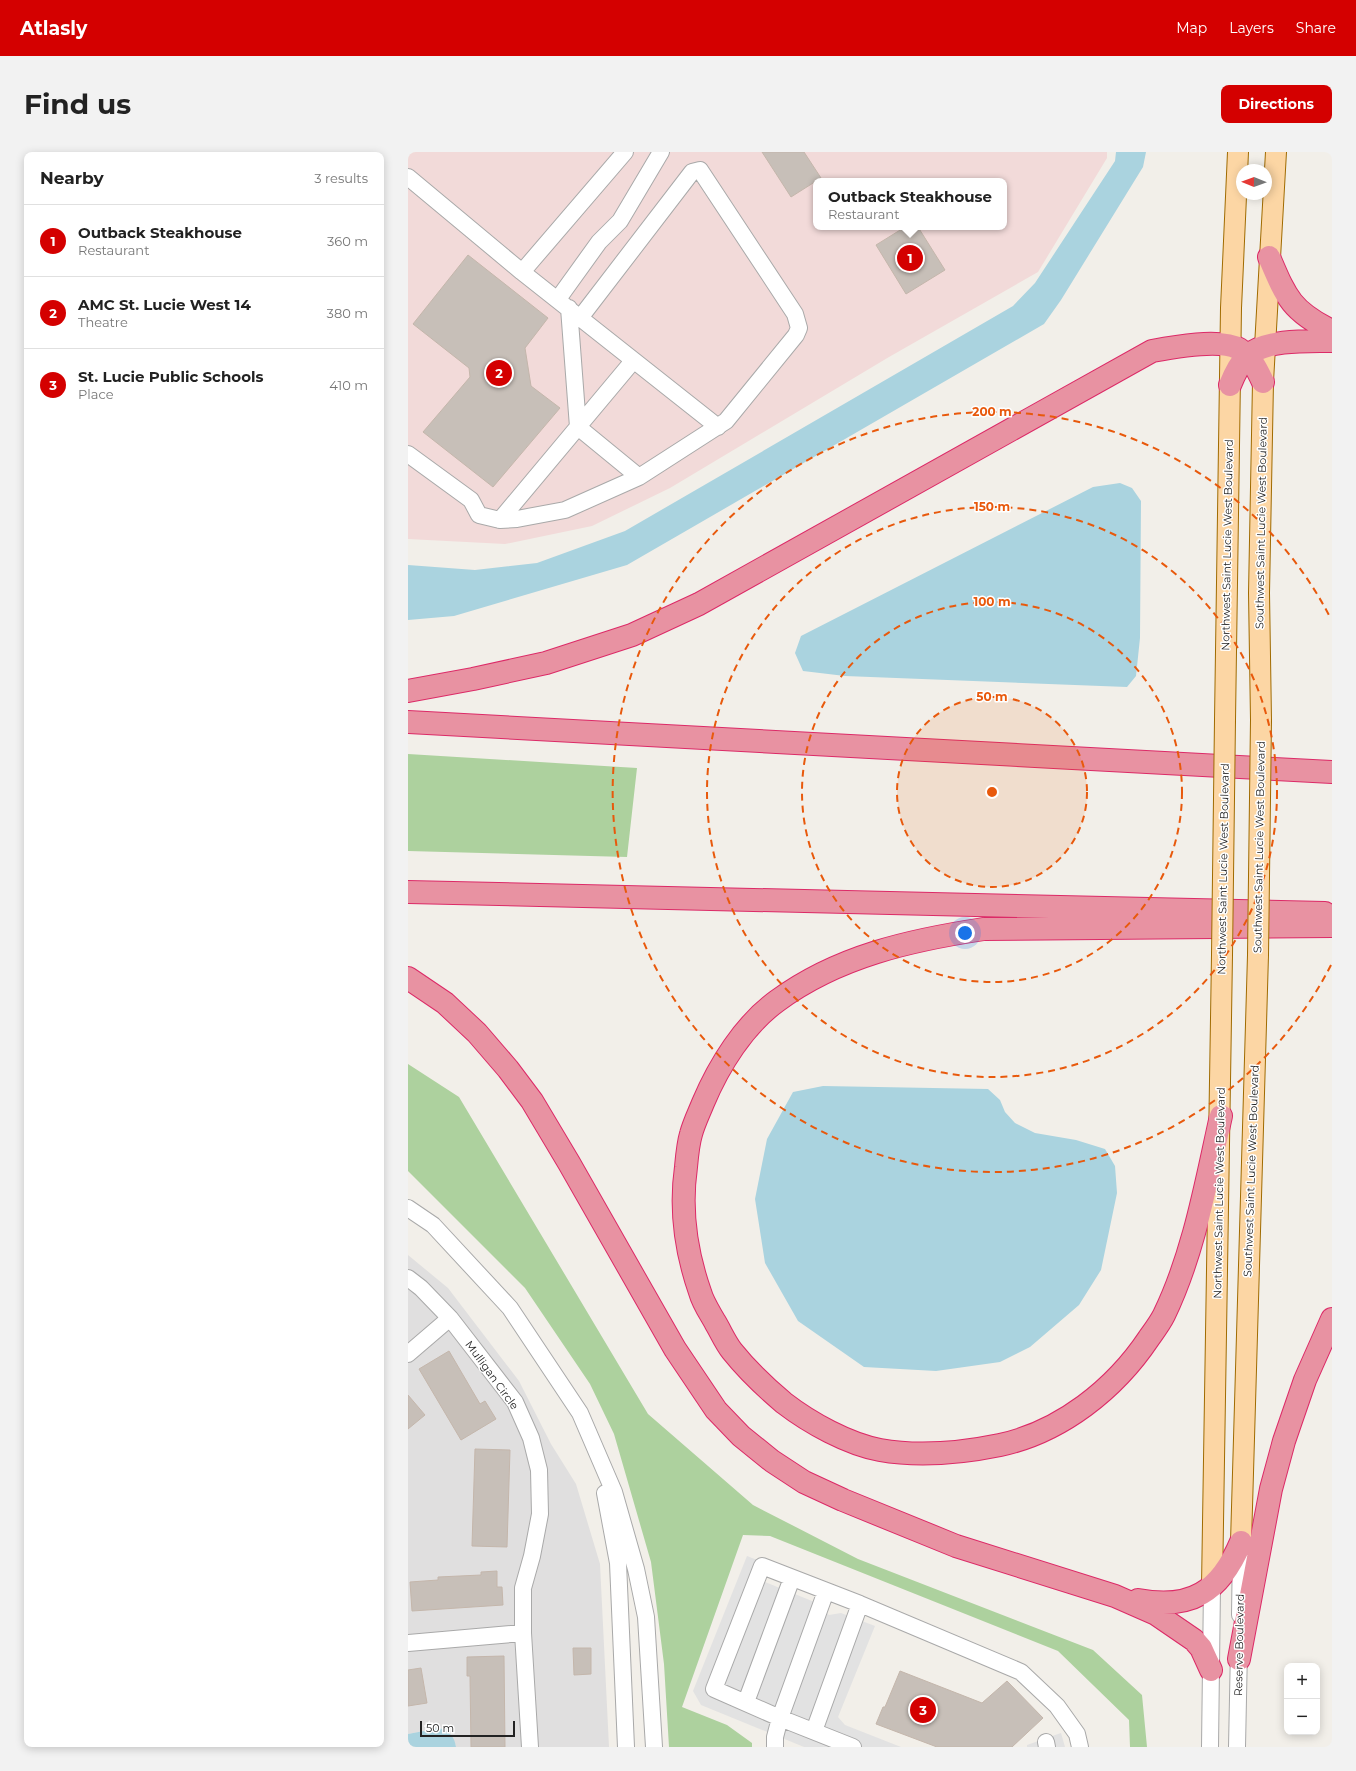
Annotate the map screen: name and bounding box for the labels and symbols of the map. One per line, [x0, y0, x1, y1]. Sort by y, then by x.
north arrow [1236, 164, 1272, 200]
pin: 1 [897, 243, 923, 273]
pin: 2 [486, 358, 512, 388]
text: 200 m [972, 404, 1012, 419]
street label: Southwest Saint Lucie West Boulevard [1252, 417, 1270, 629]
street label: Northwest Saint Lucie West Boulevard [1218, 439, 1236, 651]
text: 150 m [974, 499, 1010, 514]
text: 100 m [974, 594, 1010, 609]
text: 50 m [976, 689, 1008, 704]
street label: Southwest Saint Lucie West Boulevard [1250, 741, 1268, 953]
street label: Northwest Saint Lucie West Boulevard [1214, 763, 1232, 975]
centre of rings [985, 785, 999, 799]
your location [955, 923, 975, 943]
street label: Southwest Saint Lucie West Boulevard [1240, 1065, 1262, 1277]
street label: Northwest Saint Lucie West Boulevard [1210, 1087, 1228, 1299]
street label: Mulligan Circle [462, 1338, 522, 1413]
street label: Reserve Boulevard [1231, 1594, 1247, 1696]
pin: 3 [910, 1695, 936, 1725]
scale bar [420, 1719, 515, 1738]

